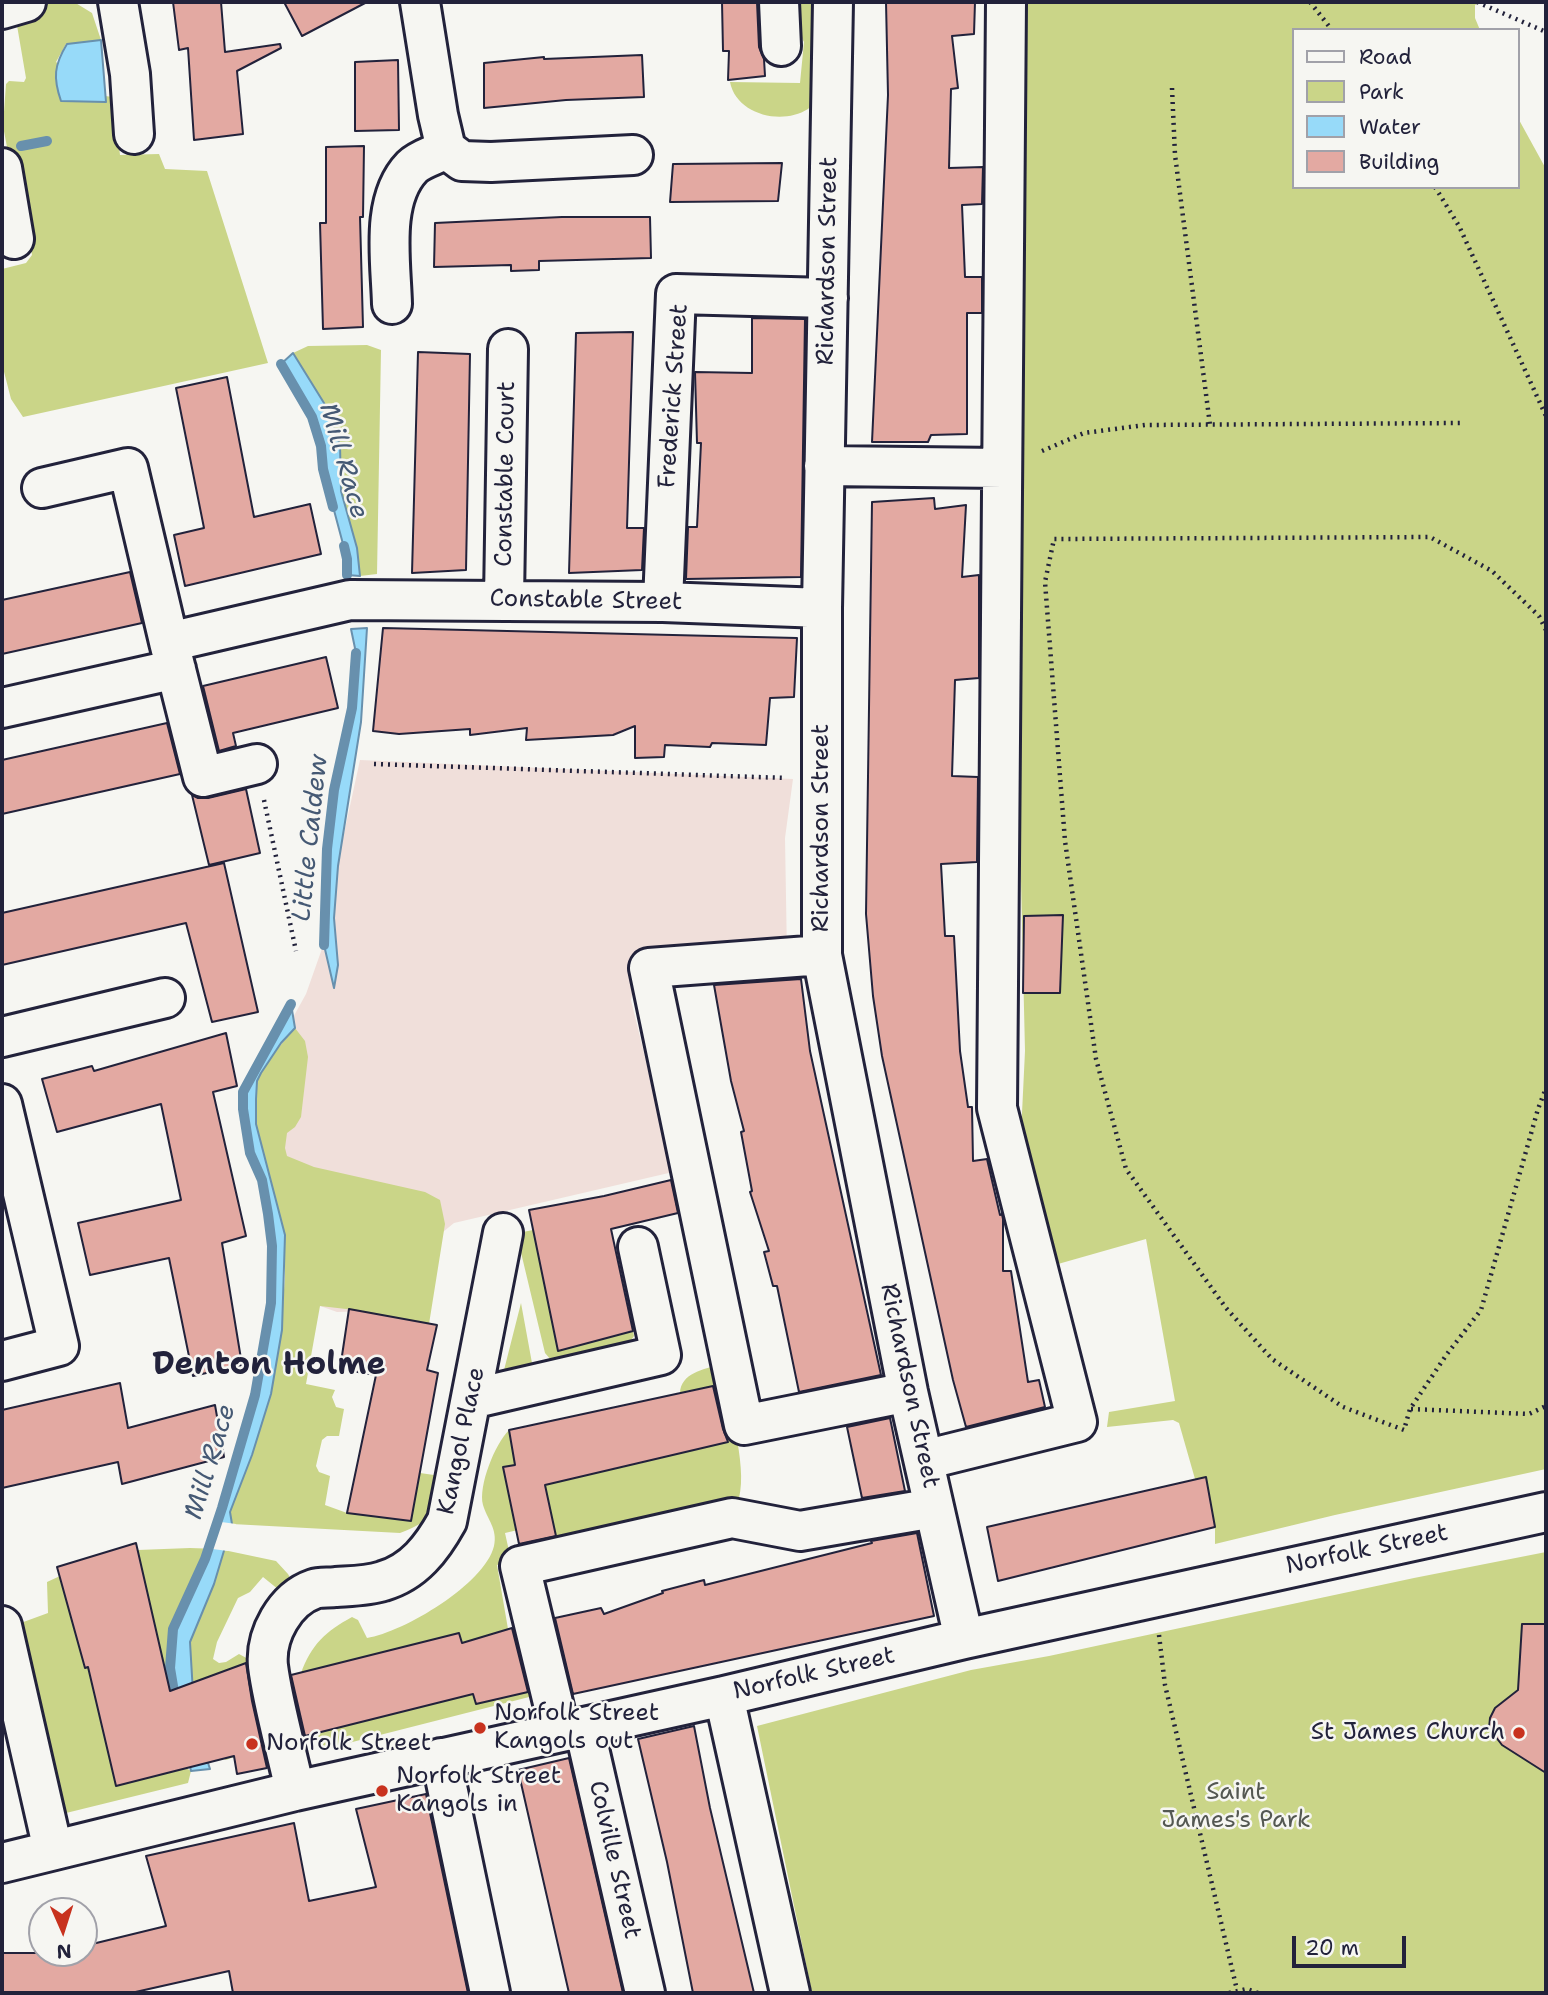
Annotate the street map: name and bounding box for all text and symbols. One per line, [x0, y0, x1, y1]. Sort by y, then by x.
legend [1292, 28, 1520, 189]
text: Road [1359, 43, 1412, 71]
text: Park [1359, 78, 1404, 106]
text: Water [1359, 113, 1421, 141]
text: Building [1359, 148, 1439, 176]
street label: Richardson Street [812, 156, 844, 366]
street label: Frederick Street [653, 303, 695, 489]
street label: Constable Court [490, 381, 522, 567]
water label: Mill Race [312, 400, 374, 522]
street label: Constable Street [489, 585, 683, 617]
street label: Richardson Street [808, 724, 836, 932]
water label: Little Caldew [287, 753, 335, 923]
street label: Richardson Street [873, 1281, 945, 1491]
district label: Denton Holme [152, 1347, 386, 1385]
street label: Kangol Place [432, 1365, 492, 1517]
water label: Mill Race [179, 1401, 243, 1523]
street label: Norfolk Street [1283, 1519, 1451, 1581]
street label: Norfolk Street [730, 1641, 898, 1707]
place label: Norfolk Street Kangols out [494, 1700, 659, 1756]
place label: St James Church [1311, 1719, 1505, 1747]
marker: Norfolk Street Kangols out [472, 1720, 488, 1736]
marker: St James Church [1511, 1725, 1527, 1741]
place label: Norfolk Street [266, 1730, 431, 1758]
marker: Norfolk Street [244, 1736, 260, 1752]
place label: Norfolk Street Kangols in [396, 1763, 561, 1819]
street label: Colville Street [582, 1778, 646, 1942]
park label: Saint James's Park [1161, 1779, 1311, 1835]
marker: Norfolk Street Kangols in [374, 1783, 390, 1799]
north arrow [28, 1897, 98, 1967]
scale bar [1296, 1922, 1410, 1966]
text: 20 m [1305, 1934, 1359, 1962]
text: N [56, 1939, 72, 1964]

